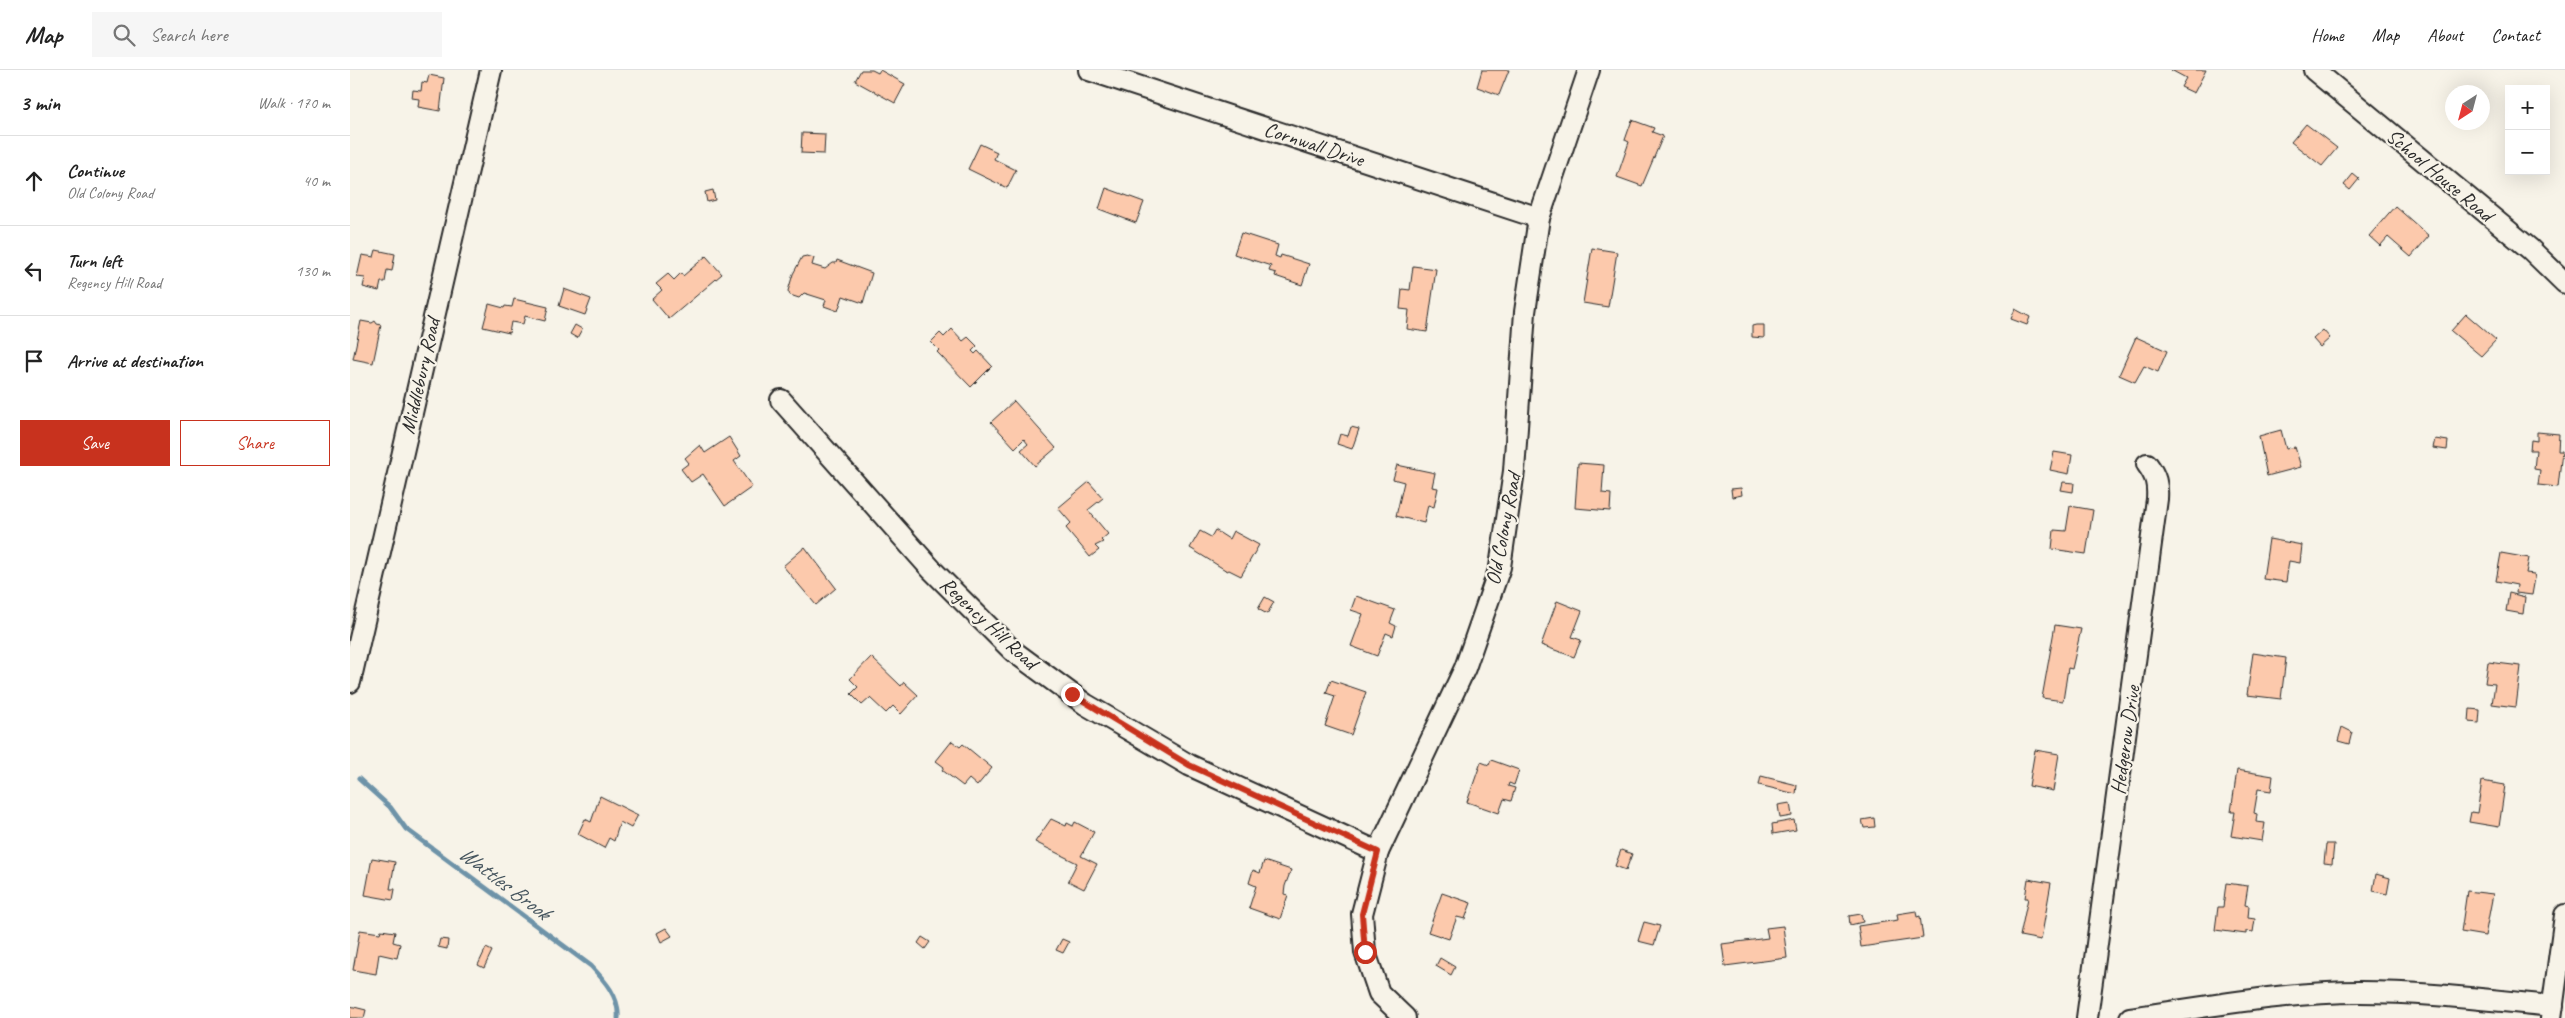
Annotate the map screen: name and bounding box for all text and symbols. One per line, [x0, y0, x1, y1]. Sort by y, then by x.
search box [92, 12, 442, 57]
text: Map [25, 20, 62, 50]
icon: search [110, 21, 138, 49]
text: Search here [150, 23, 228, 47]
text: Home [2311, 24, 2344, 46]
text: Map [2372, 24, 2399, 46]
text: About [2427, 24, 2463, 46]
text: Contact [2491, 24, 2540, 46]
north arrow [2445, 85, 2490, 130]
map controls [2505, 85, 2550, 175]
button: + [2505, 85, 2550, 130]
text: 3 min [20, 90, 60, 116]
text: Walk · 170 m [258, 93, 330, 113]
street label: Cornwall Drive [1261, 116, 1369, 173]
street label: School House Road [2381, 123, 2502, 230]
button: − [2505, 130, 2550, 175]
text: Continue [67, 159, 124, 183]
icon: ahead [20, 167, 48, 195]
text: 40 m [303, 171, 330, 191]
text: Old Colony Road [67, 183, 154, 203]
text: Turn left [67, 249, 122, 273]
icon: left [20, 257, 48, 285]
text: 130 m [296, 261, 330, 281]
text: Regency Hill Road [67, 273, 162, 293]
street label: Middlebury Road [394, 312, 447, 436]
icon: arrive [20, 347, 48, 375]
text: Arrive at destination [67, 349, 203, 373]
button: Save [20, 420, 170, 466]
button: Share [180, 420, 330, 466]
street label: Old Colony Road [1479, 468, 1527, 587]
street label: Regency Hill Road [935, 571, 1046, 677]
route end [1061, 683, 1084, 706]
street label: Hedgerow Drive [2105, 683, 2146, 796]
water label: Wattles Brook [453, 840, 559, 928]
route start [1354, 941, 1377, 964]

